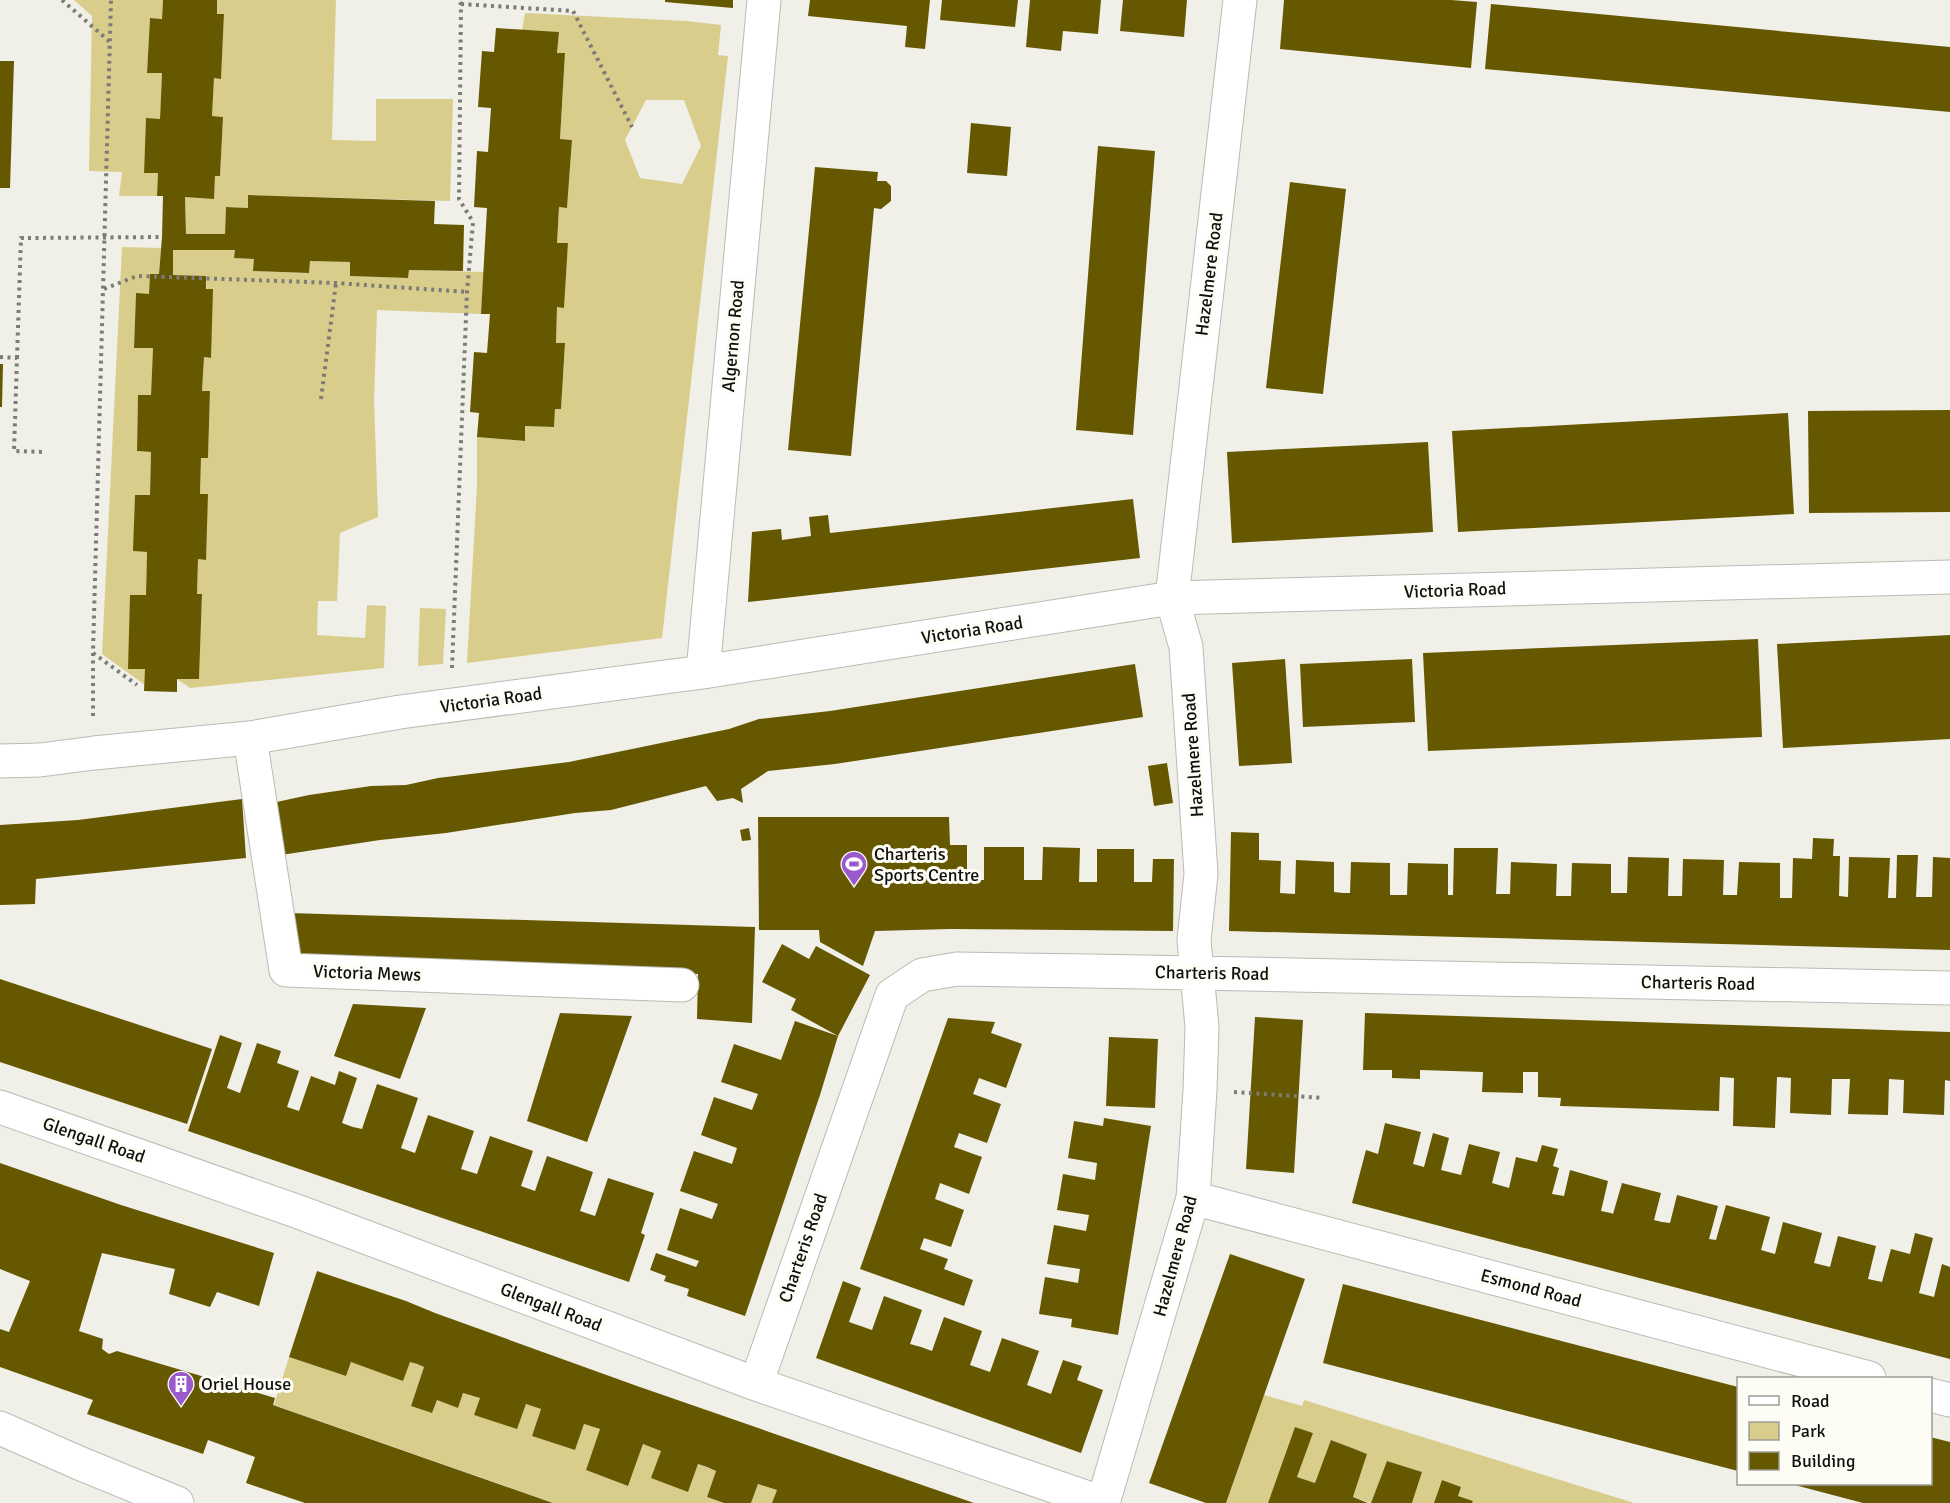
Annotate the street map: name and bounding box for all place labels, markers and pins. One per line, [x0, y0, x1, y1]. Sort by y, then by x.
place label: Charteris Sports Centre [874, 843, 979, 886]
sports icon: Charteris Sports Centre [839, 849, 869, 887]
building icon: Oriel House [166, 1369, 196, 1407]
place label: Oriel House [201, 1373, 291, 1395]

